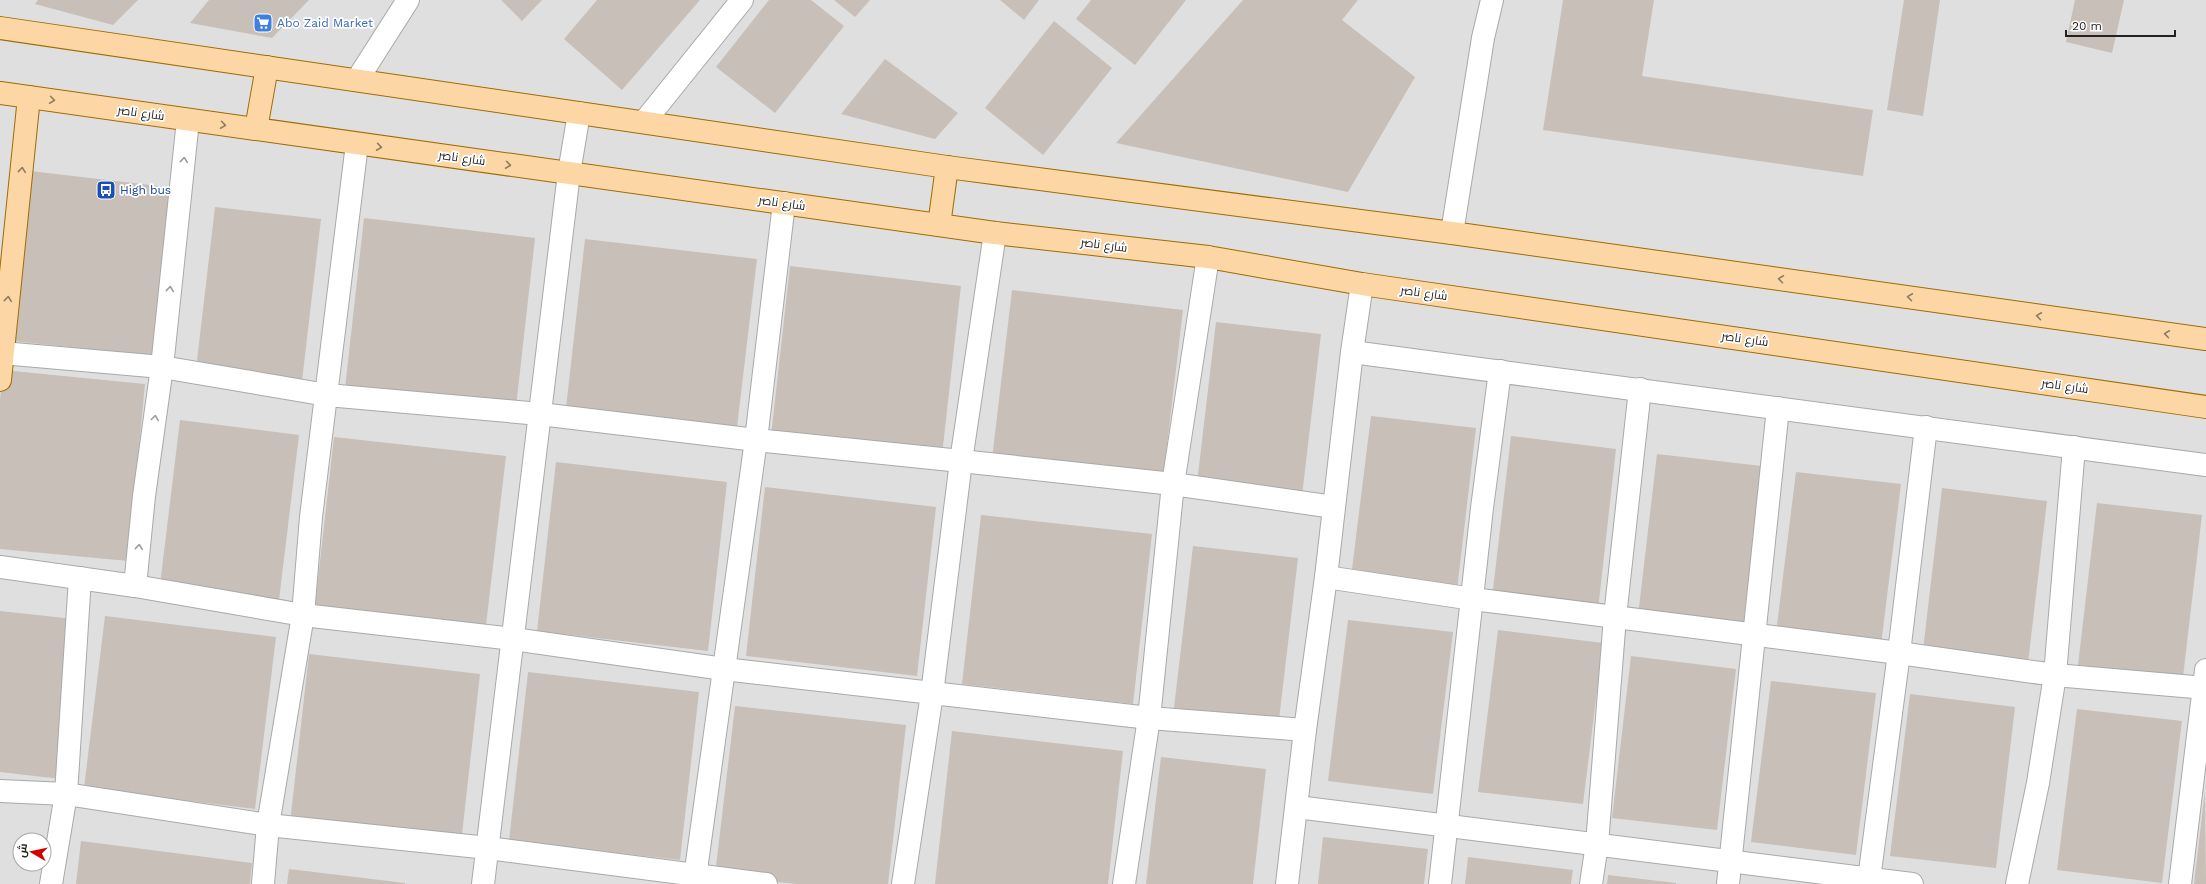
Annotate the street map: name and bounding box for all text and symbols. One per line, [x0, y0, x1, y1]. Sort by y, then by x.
supermarket icon: Abo Zaid Market [252, 12, 274, 34]
scale bar [2066, 12, 2175, 38]
place label: Abo Zaid Market [277, 16, 373, 30]
text: 20 m [2072, 19, 2102, 33]
one-way arrow [49, 95, 56, 104]
street label: شارع ناصر [116, 103, 165, 124]
one-way arrow [220, 120, 226, 129]
one-way arrow [376, 142, 382, 151]
street label: شارع ناصر [437, 148, 486, 169]
one-way arrow [179, 157, 188, 163]
one-way arrow [505, 160, 511, 169]
one-way arrow [17, 167, 26, 173]
bus stop icon: High bus [95, 179, 117, 201]
place label: High bus [120, 183, 171, 197]
street label: شارع ناصر [757, 193, 806, 214]
street label: شارع ناصر [1079, 235, 1128, 256]
one-way arrow [1778, 275, 1784, 284]
street label: شارع ناصر [1399, 283, 1448, 304]
one-way arrow [166, 286, 175, 292]
one-way arrow [1907, 293, 1913, 302]
one-way arrow [3, 296, 12, 302]
one-way arrow [2036, 312, 2042, 321]
street label: شارع ناصر [1720, 329, 1769, 350]
one-way arrow [2164, 330, 2170, 339]
street label: شارع ناصر [2040, 376, 2089, 397]
one-way arrow [150, 415, 159, 421]
one-way arrow [134, 544, 143, 550]
north arrow [12, 832, 52, 872]
text: ش [15, 843, 30, 859]

